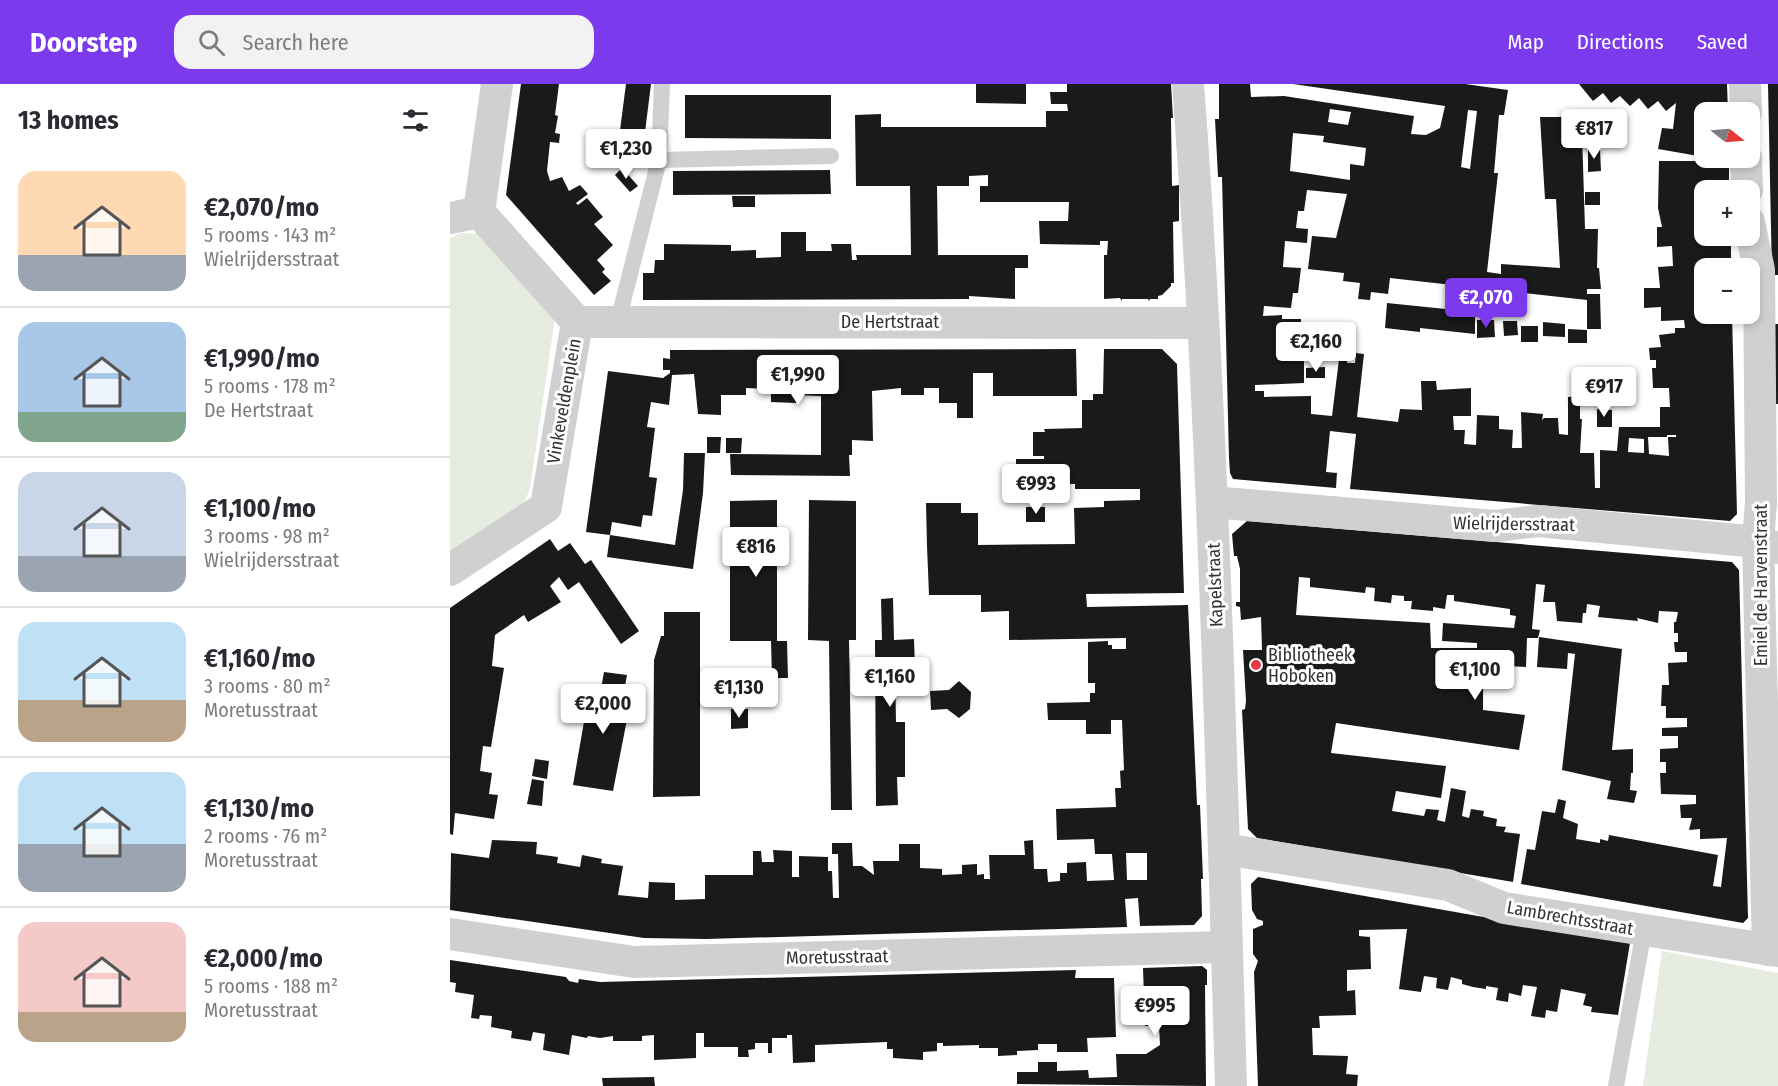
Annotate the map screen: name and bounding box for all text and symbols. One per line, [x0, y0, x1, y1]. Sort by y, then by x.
search box [174, 15, 594, 69]
text: Doorstep [30, 26, 138, 59]
icon: search [195, 26, 228, 59]
text: Search here [243, 29, 349, 56]
text: Map [1507, 29, 1544, 55]
text: Directions [1577, 29, 1664, 55]
text: Saved [1697, 29, 1748, 55]
north arrow [1694, 102, 1760, 168]
map controls [1694, 102, 1760, 324]
icon: filters [399, 104, 432, 137]
text: 13 homes [18, 105, 119, 136]
pin: €817 [1558, 109, 1630, 160]
text: €817 [1575, 116, 1613, 140]
pin: €1,230 [577, 129, 675, 180]
text: €1,230 [600, 136, 652, 160]
button: + [1694, 180, 1760, 246]
text: €2,070/mo [204, 192, 319, 223]
icon: home [66, 195, 138, 267]
text: 5 rooms · 143 m² [204, 223, 336, 247]
text: Wielrijdersstraat [204, 247, 339, 271]
button: − [1694, 258, 1760, 324]
pin: €2,070 [1437, 278, 1535, 329]
text: €2,070 [1459, 285, 1513, 309]
street label: De Hertstraat [841, 311, 939, 333]
pin: €2,160 [1267, 322, 1365, 373]
text: €2,160 [1290, 329, 1342, 353]
street label: Vinkeveldenplein [542, 337, 586, 465]
text: €1,990/mo [204, 343, 320, 374]
icon: home [66, 346, 138, 418]
pin: €1,990 [749, 355, 847, 406]
text: €1,990 [771, 362, 825, 386]
pin: €917 [1568, 367, 1640, 418]
text: 5 rooms · 178 m² [204, 374, 336, 398]
text: €917 [1585, 374, 1623, 398]
text: De Hertstraat [204, 398, 313, 422]
pin: €993 [1000, 464, 1072, 515]
text: €993 [1016, 471, 1056, 495]
text: €1,100/mo [204, 493, 316, 524]
icon: home [66, 496, 138, 568]
street label: Emiel de Harvenstraat [1750, 504, 1772, 666]
street label: Wielrijdersstraat [1453, 512, 1575, 536]
text: 3 rooms · 98 m² [204, 524, 330, 548]
pin: €816 [720, 527, 792, 578]
text: €816 [736, 534, 776, 558]
street label: Kapelstraat [1203, 542, 1227, 627]
text: Wielrijdersstraat [204, 548, 339, 572]
text: €1,160/mo [204, 643, 315, 674]
place label: Bibliotheek Hoboken [1268, 644, 1353, 687]
icon: home [66, 646, 138, 718]
pin: €1,100 [1426, 650, 1524, 701]
pin: €1,160 [841, 657, 939, 708]
text: €1,100 [1449, 657, 1501, 681]
marker: Bibliotheek Hoboken [1249, 658, 1263, 672]
text: €1,160 [865, 664, 915, 688]
pin: €1,130 [690, 668, 788, 719]
text: 3 rooms · 80 m² [204, 674, 330, 698]
text: €1,130 [714, 675, 764, 699]
pin: €2,000 [554, 684, 652, 735]
text: €2,000 [575, 691, 631, 715]
text: Moretusstraat [204, 698, 318, 722]
text: €1,130/mo [204, 793, 314, 824]
icon: home [66, 796, 138, 868]
text: 2 rooms · 76 m² [204, 824, 327, 848]
text: Moretusstraat [204, 848, 318, 872]
street label: Lambrechtsstraat [1505, 896, 1635, 940]
text: €2,000/mo [204, 943, 323, 974]
street label: Moretusstraat [786, 945, 889, 969]
icon: home [66, 946, 138, 1018]
text: 5 rooms · 188 m² [204, 974, 338, 998]
pin: €995 [1119, 986, 1191, 1037]
text: €995 [1135, 993, 1175, 1017]
text: Moretusstraat [204, 998, 318, 1022]

